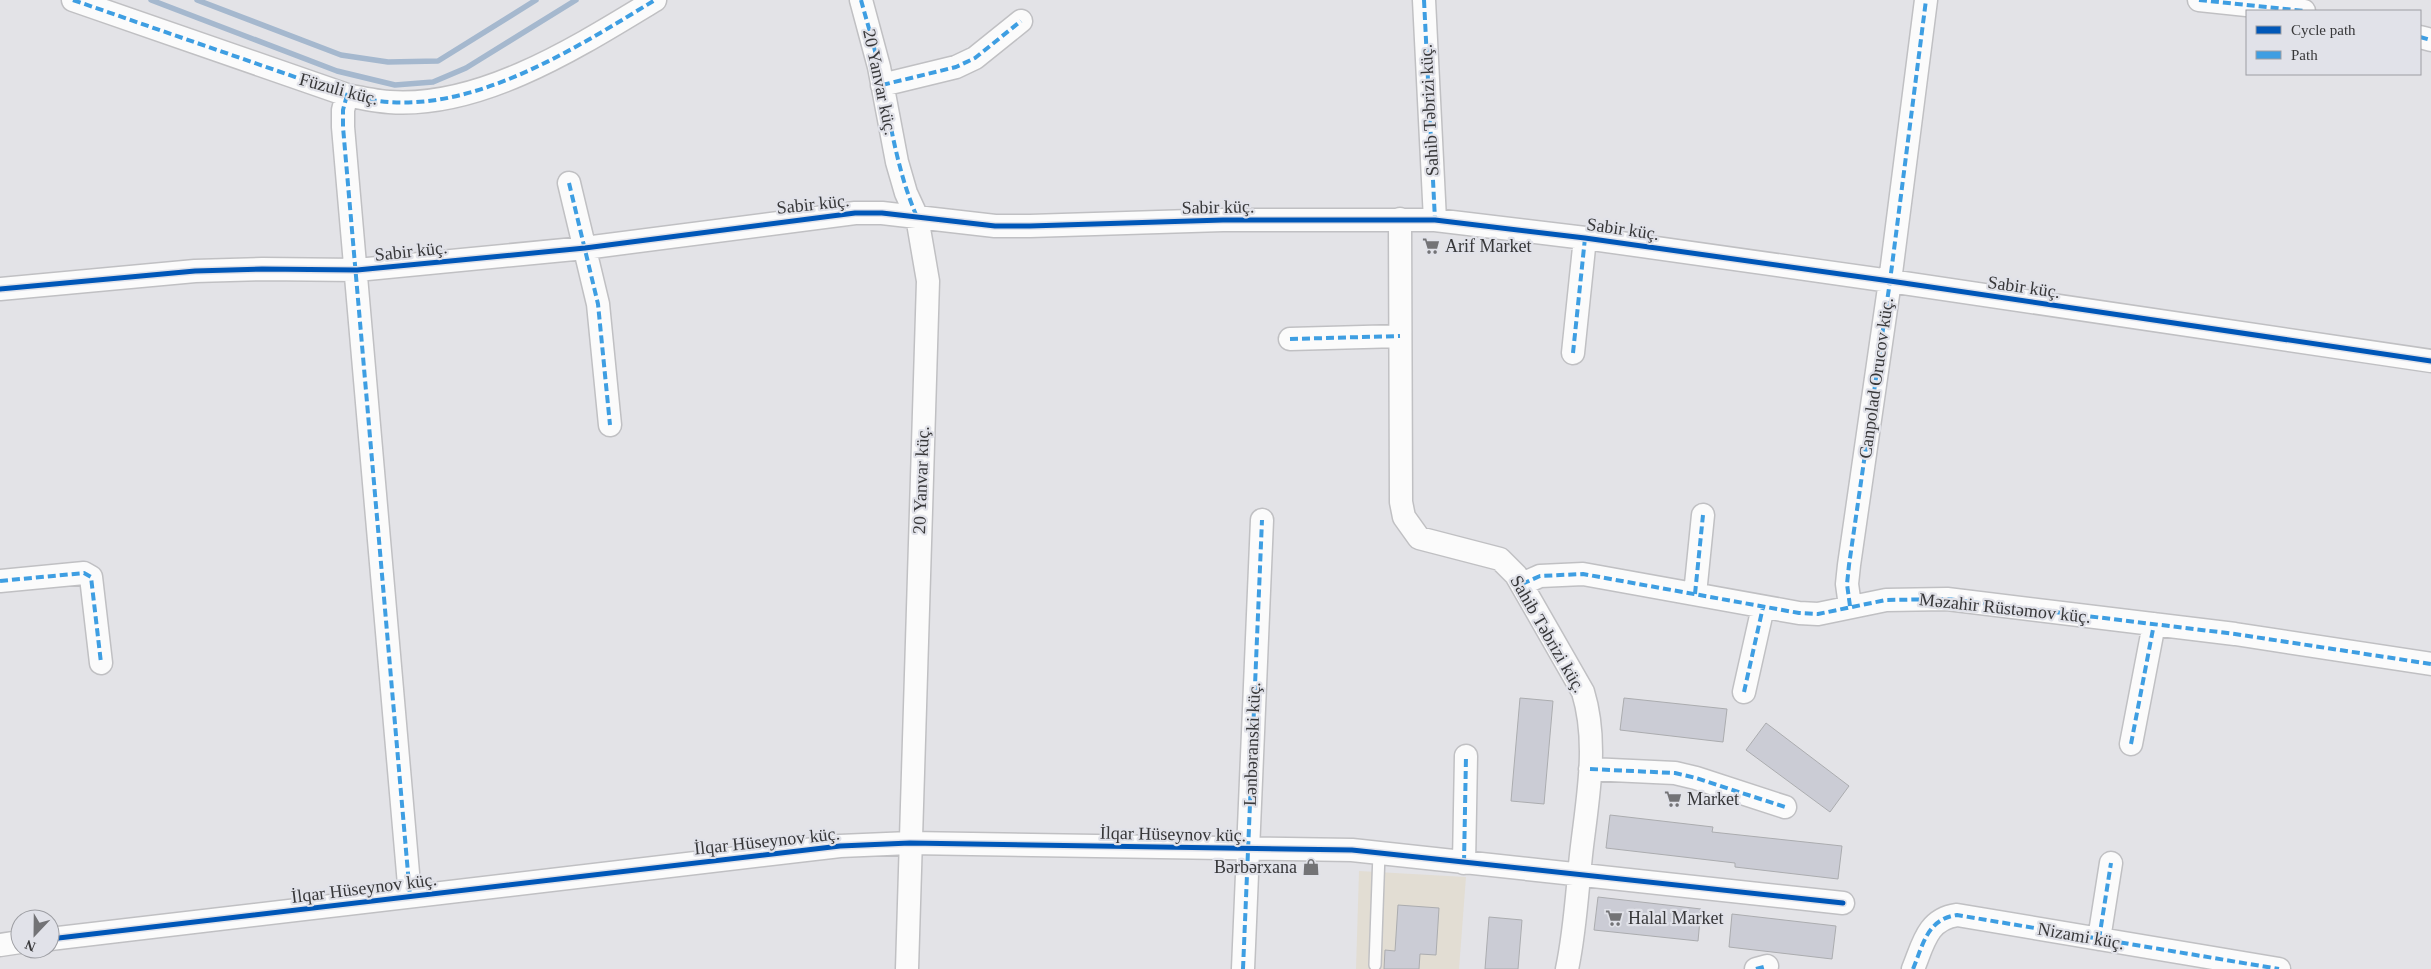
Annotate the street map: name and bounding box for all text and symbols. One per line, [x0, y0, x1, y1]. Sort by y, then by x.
legend [2246, 10, 2421, 75]
text: Cycle path [2291, 22, 2356, 38]
street label: 20 Yanvar küç. [859, 27, 901, 137]
street label: Sahib Təbrizi küç. [1416, 43, 1442, 177]
text: Path [2291, 47, 2318, 63]
street label: Füzuli küç. [297, 69, 381, 109]
street label: Sabir küç. [776, 190, 850, 218]
street label: Sabir küç. [1181, 196, 1255, 218]
street label: Sabir küç. [1585, 214, 1661, 244]
supermarket icon: Arif Market [1421, 236, 1441, 256]
place label: Arif Market [1445, 236, 1531, 256]
street label: Sabir küç. [374, 237, 448, 265]
street label: Sabir küç. [1986, 272, 2062, 302]
street label: Canpolad Orucov küç. [1855, 296, 1897, 460]
street label: 20 Yanvar küç. [909, 426, 933, 534]
street label: Sahib Təbrizi küç. [1506, 572, 1590, 696]
street label: Məzahir Rüstəmov küç. [1918, 589, 2092, 627]
street label: Lənbəranski küç. [1240, 682, 1264, 806]
supermarket icon: Market [1663, 789, 1683, 809]
place label: Market [1687, 789, 1739, 809]
street label: İlqar Hüseynov küç. [693, 823, 841, 859]
street label: İlqar Hüseynov küç. [1100, 823, 1246, 845]
place label: Bərbərxana [1214, 857, 1297, 877]
shop icon: Bərbərxana [1301, 857, 1321, 877]
street label: İlqar Hüseynov küç. [290, 869, 438, 907]
supermarket icon: Halal Market [1604, 908, 1624, 928]
place label: Halal Market [1628, 908, 1723, 928]
north arrow [10, 909, 60, 959]
street label: Nizami küç. [2036, 919, 2126, 953]
text: N [23, 937, 38, 954]

